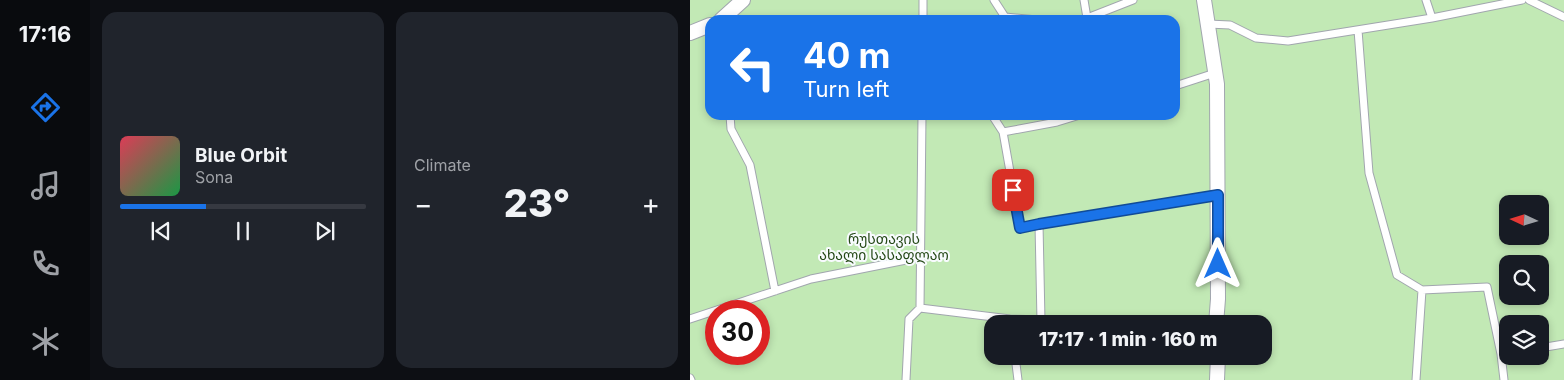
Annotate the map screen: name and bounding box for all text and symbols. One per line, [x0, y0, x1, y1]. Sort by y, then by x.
text: 17:16 [19, 21, 71, 47]
text: 40 m [803, 34, 891, 76]
icon: left [720, 35, 785, 100]
text: Turn left [803, 76, 889, 102]
icon: directions [28, 90, 63, 125]
text: Blue Orbit [195, 144, 287, 167]
text: Climate [414, 155, 471, 175]
text: Sona [195, 167, 233, 187]
icon: music [28, 168, 63, 203]
pin [992, 169, 1034, 211]
icon: arrive [999, 176, 1027, 204]
text: 23° [504, 180, 570, 226]
text: − [414, 187, 433, 221]
text: + [641, 187, 660, 221]
north arrow [1499, 195, 1549, 245]
map controls [1499, 195, 1549, 365]
icon: previous [147, 217, 175, 245]
icon: pause [229, 217, 257, 245]
icon: next [311, 217, 339, 245]
park label: რუსთავის ახალი სასაფლაო [819, 230, 949, 264]
position arrow [1191, 237, 1243, 289]
icon: phone [28, 246, 63, 281]
button: search [1499, 255, 1549, 305]
speed limit sign: 30 [705, 300, 770, 365]
button: layers [1499, 315, 1549, 365]
icon: climate [28, 324, 63, 359]
text: 17:17 · 1 min · 160 m [1039, 328, 1217, 351]

